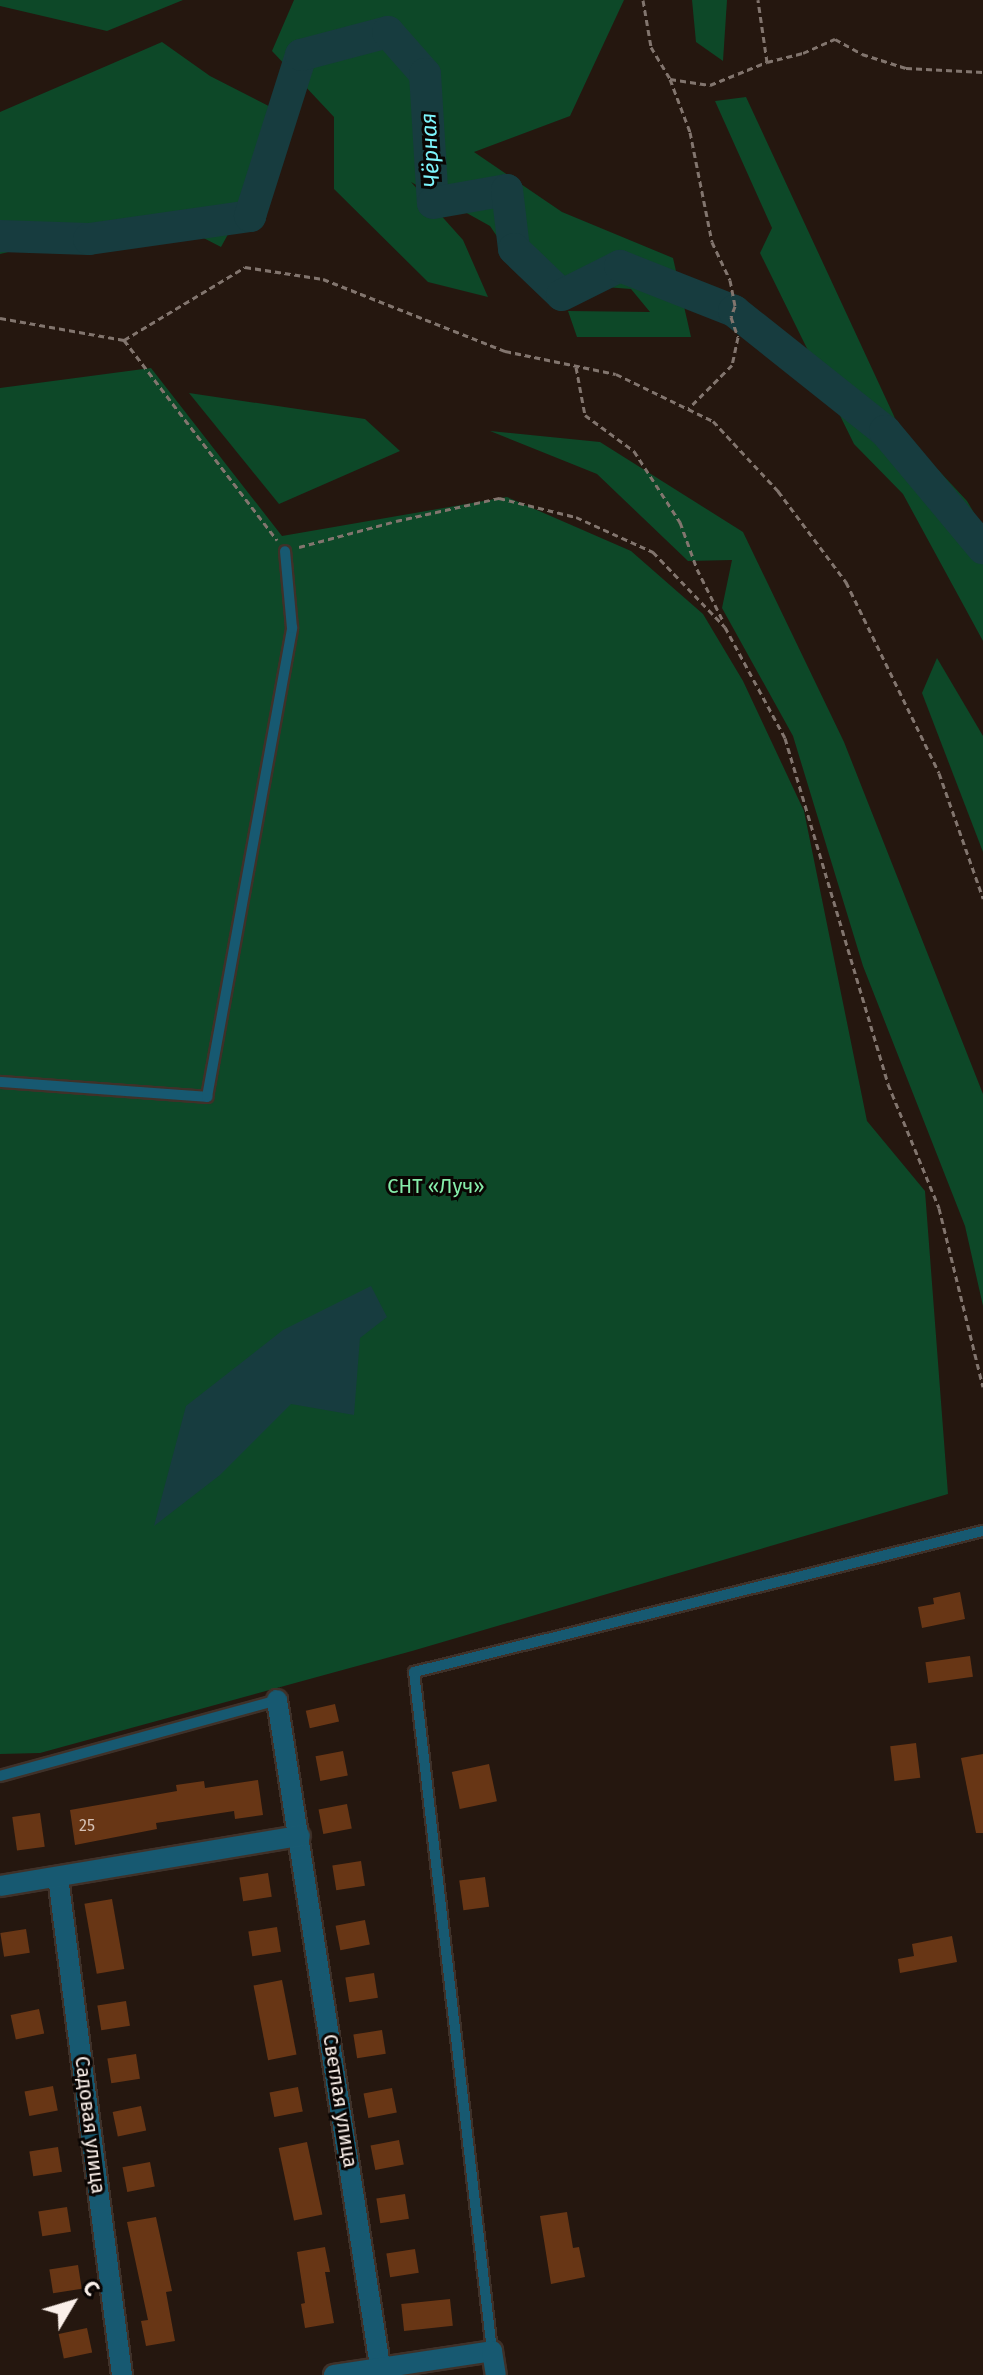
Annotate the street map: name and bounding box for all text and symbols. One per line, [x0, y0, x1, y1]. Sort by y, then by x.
water label: Чёрная [415, 112, 445, 188]
park label: СНТ «Луч» [387, 1174, 485, 1198]
house number: 25 [79, 1816, 95, 1836]
street label: Светлая улица [318, 2032, 362, 2170]
street label: Садовая улица [70, 2055, 110, 2195]
north arrow [32, 2263, 112, 2343]
text: С [77, 2275, 106, 2301]

